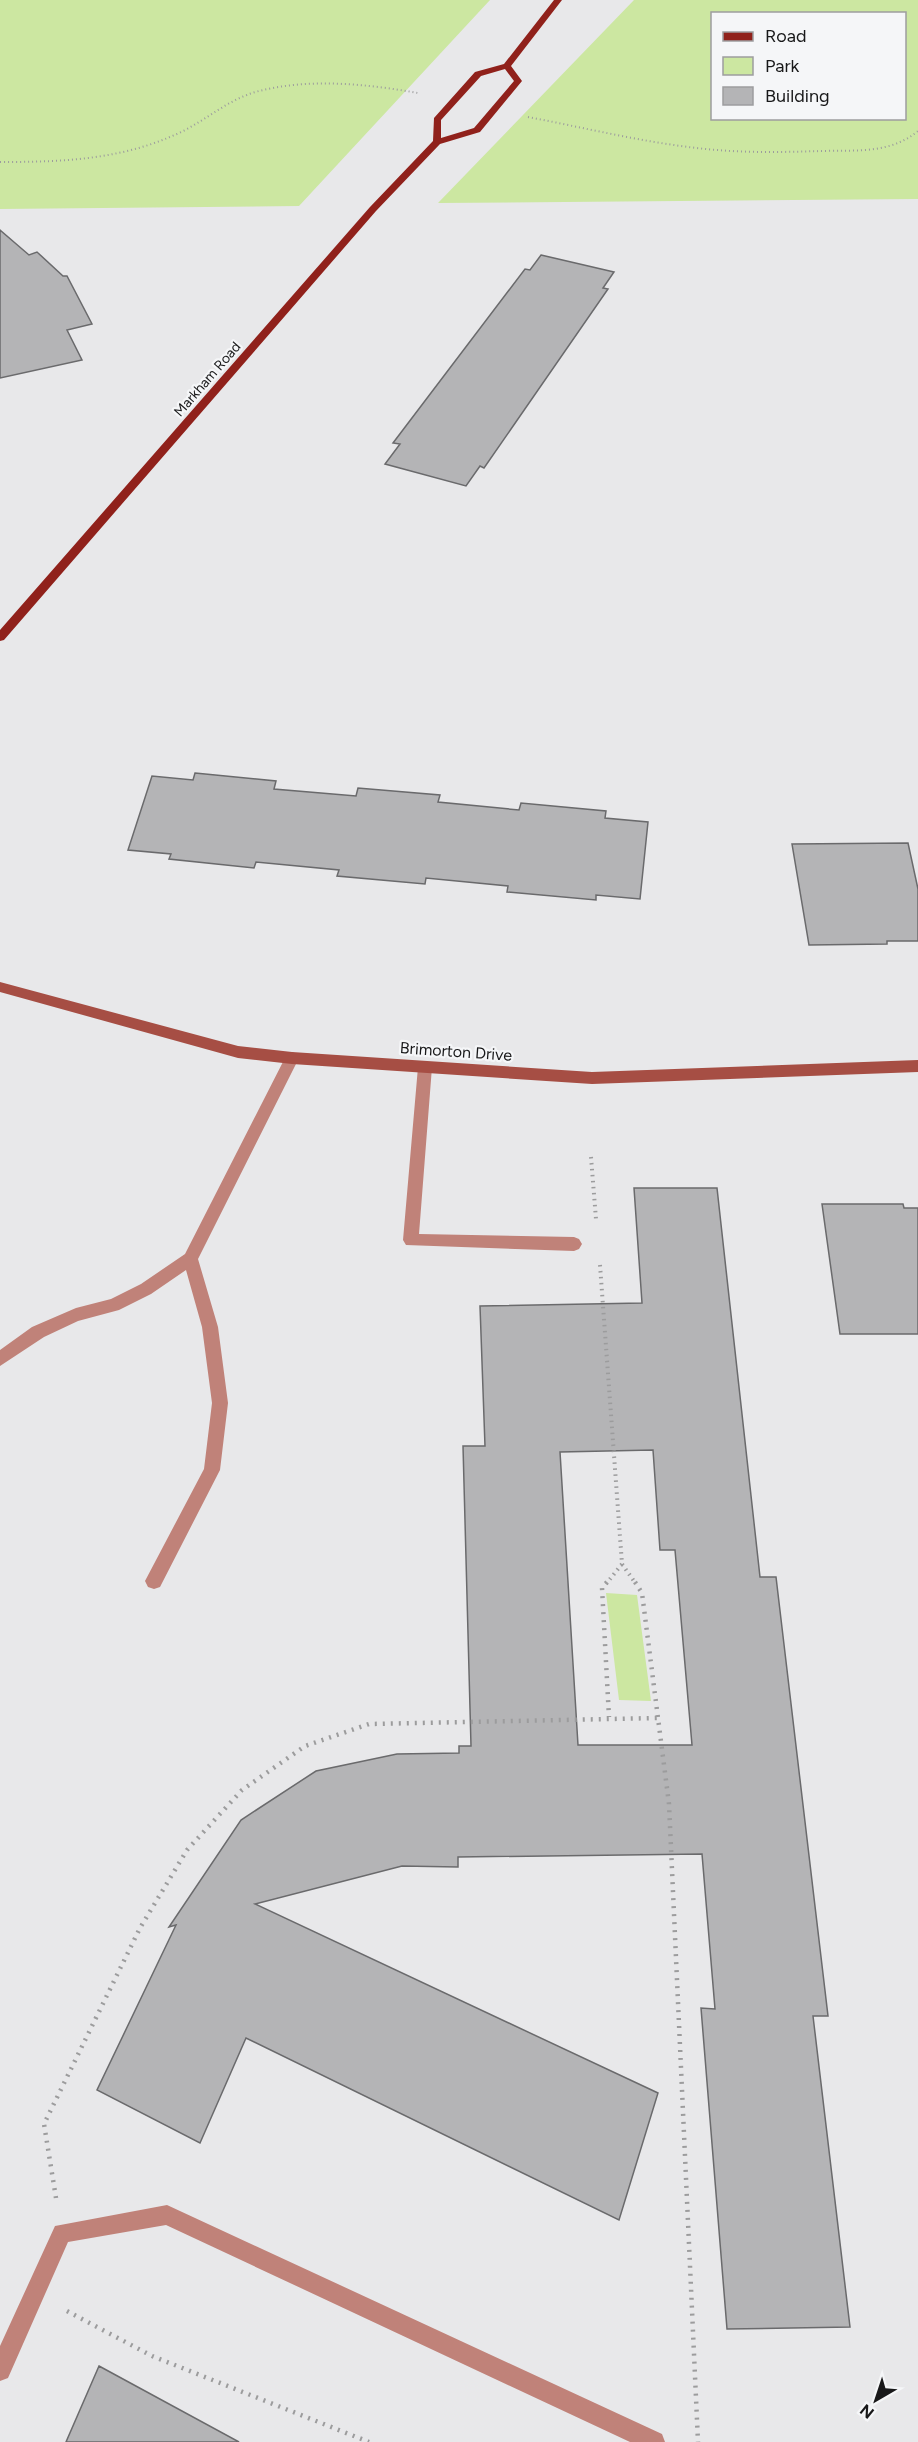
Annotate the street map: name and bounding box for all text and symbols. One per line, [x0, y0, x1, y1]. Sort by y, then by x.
legend [711, 12, 906, 120]
text: Road [765, 25, 806, 47]
text: Park [765, 55, 800, 77]
text: Building [765, 85, 830, 107]
street label: Markham Road [170, 339, 244, 420]
street label: Brimorton Drive [399, 1038, 513, 1065]
north arrow [846, 2370, 906, 2430]
text: N [856, 2400, 878, 2423]

